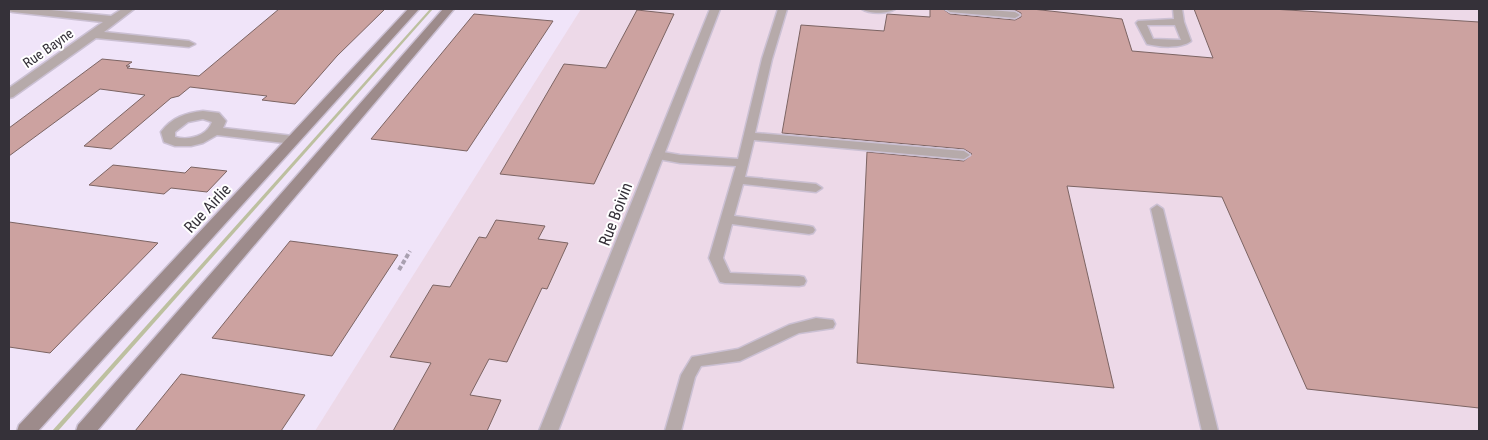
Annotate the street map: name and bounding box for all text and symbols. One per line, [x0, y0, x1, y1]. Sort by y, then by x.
street label: Rue Bayne [20, 25, 76, 71]
street label: Rue Airlie [180, 180, 235, 237]
street label: Rue Boivin [595, 180, 636, 248]

